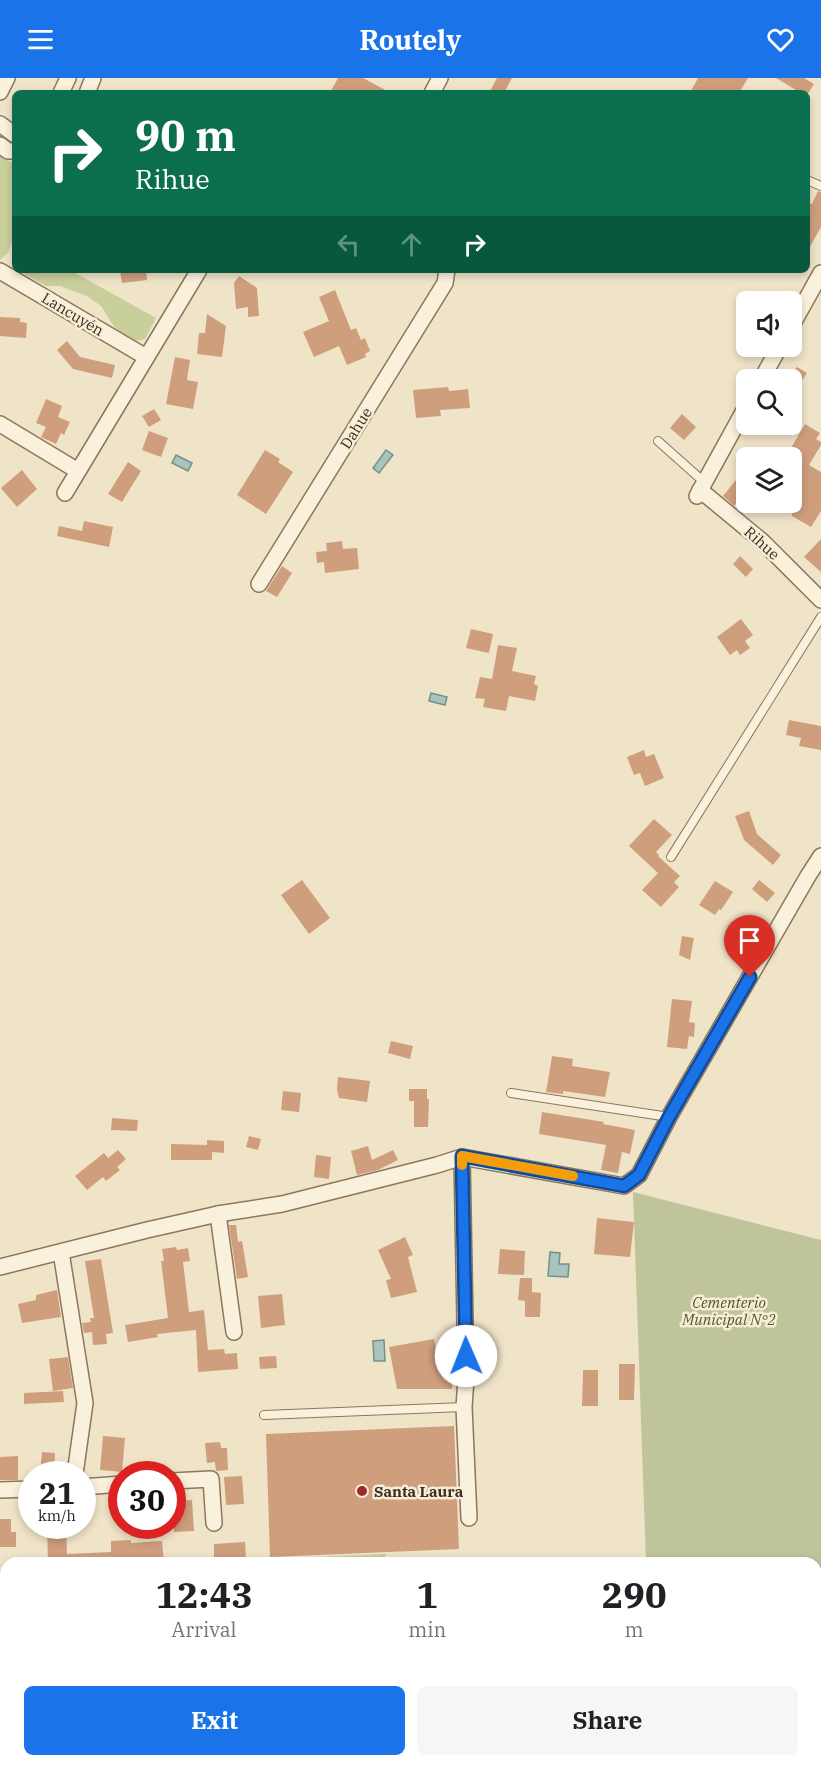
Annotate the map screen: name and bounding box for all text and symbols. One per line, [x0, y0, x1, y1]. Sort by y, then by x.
text: Routely [360, 22, 461, 57]
icon: menu [24, 23, 57, 56]
icon: heart [764, 23, 797, 56]
text: 90 m [135, 108, 236, 163]
icon: right [36, 114, 114, 192]
text: Rihue [135, 161, 210, 196]
icon: left [332, 228, 365, 261]
icon: ahead [395, 228, 428, 261]
icon: right [458, 228, 491, 261]
street label: Lancuyén [38, 288, 108, 340]
map controls [736, 291, 802, 513]
button: sound [736, 291, 802, 357]
button: search [736, 369, 802, 435]
street label: Dahue [336, 404, 376, 452]
button: layers [736, 447, 802, 513]
street label: Rihue [740, 522, 784, 564]
pin [724, 915, 775, 977]
icon: arrive [733, 924, 766, 957]
park label: Cementerio Municipal N°2 [681, 1293, 776, 1329]
position arrow [434, 1324, 498, 1388]
speed limit sign: 30 [108, 1461, 186, 1539]
text: 21 [39, 1473, 75, 1512]
place label: Santa Laura [374, 1482, 464, 1501]
marker: Santa Laura [355, 1484, 369, 1498]
text: km/h [38, 1506, 76, 1525]
text: 12:43 [155, 1571, 253, 1618]
text: 1 [416, 1571, 438, 1618]
text: 290 [602, 1571, 667, 1618]
text: Arrival [172, 1616, 237, 1643]
text: min [408, 1616, 446, 1643]
text: m [625, 1616, 644, 1643]
button: Exit [24, 1686, 405, 1755]
button: Share [417, 1686, 798, 1755]

